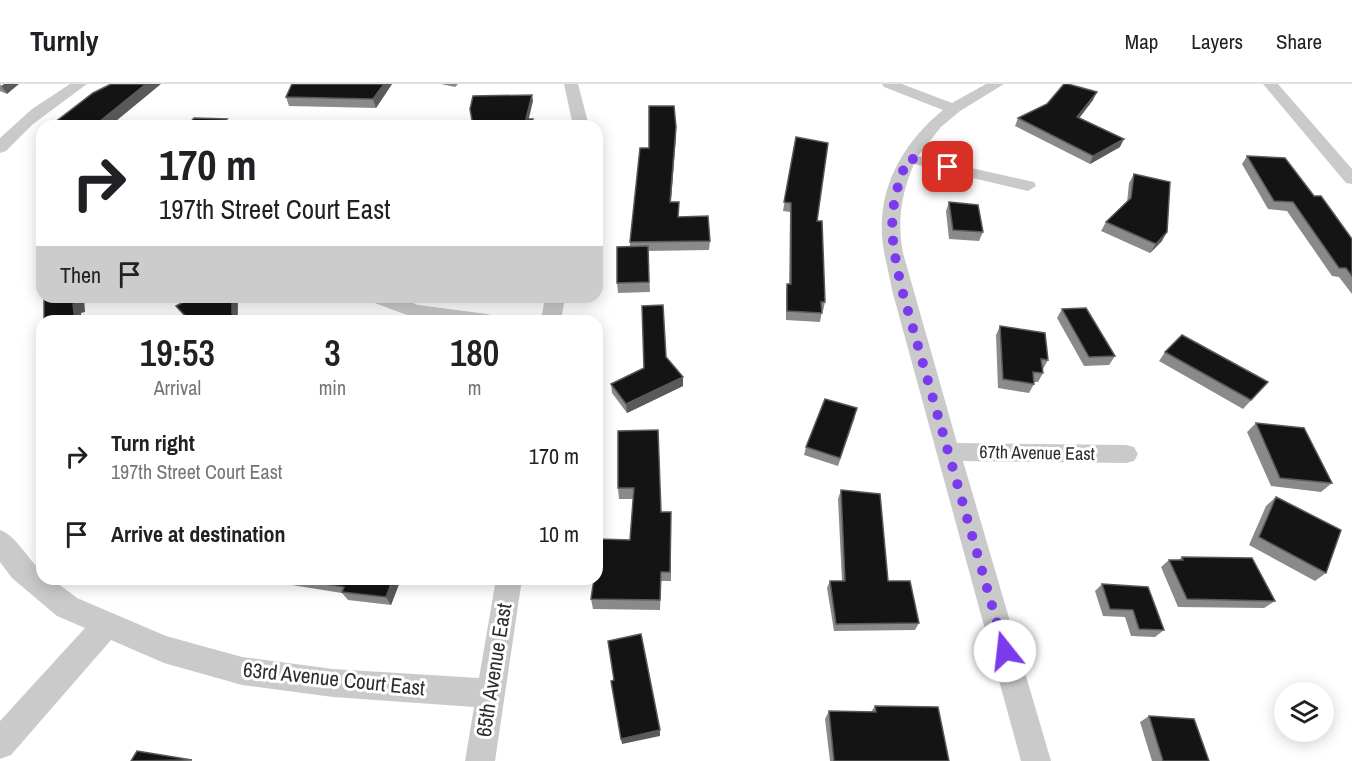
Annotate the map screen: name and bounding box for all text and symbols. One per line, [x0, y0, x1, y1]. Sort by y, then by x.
text: Turnly [30, 22, 99, 60]
text: Map [1125, 27, 1158, 56]
text: Layers [1191, 27, 1243, 56]
text: Share [1276, 27, 1322, 56]
text: 170 m [159, 137, 257, 193]
pin [922, 141, 973, 192]
icon: right [60, 144, 138, 222]
icon: arrive [931, 150, 964, 183]
text: 197th Street Court East [159, 191, 390, 227]
icon: arrive [113, 258, 146, 291]
text: Then [60, 260, 101, 290]
text: 19:53 [140, 329, 215, 377]
text: 3 [324, 329, 341, 377]
text: 180 [450, 329, 499, 377]
text: Arrival [154, 374, 201, 401]
text: min [319, 374, 346, 401]
text: m [468, 374, 481, 401]
text: Turn right [111, 428, 195, 458]
street label: 67th Avenue East [979, 439, 1095, 466]
icon: right [60, 440, 93, 473]
text: 170 m [529, 441, 579, 471]
text: 197th Street Court East [111, 458, 282, 485]
icon: arrive [60, 518, 93, 551]
text: Arrive at destination [111, 519, 285, 549]
text: 10 m [539, 519, 579, 549]
street label: 65th Avenue East [469, 601, 518, 739]
position arrow [973, 619, 1037, 683]
street label: 63rd Avenue Court East [242, 655, 427, 702]
map controls [1274, 682, 1334, 742]
button: layers [1274, 682, 1334, 742]

